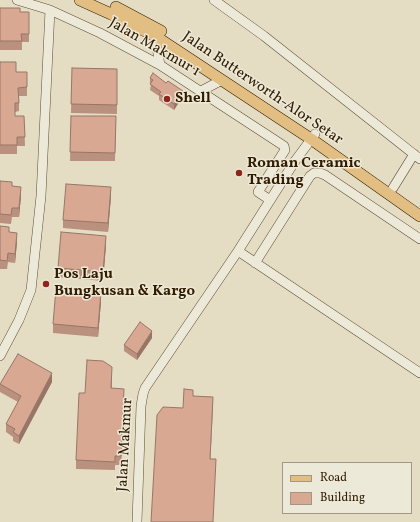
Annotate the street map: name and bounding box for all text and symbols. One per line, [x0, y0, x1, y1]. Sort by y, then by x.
street label: Jalan Makmur 1 [105, 15, 203, 81]
street label: Jalan Butterworth-Alor Setar [178, 28, 346, 150]
place label: Shell [175, 90, 211, 108]
marker: Shell [162, 94, 172, 104]
place label: Roman Ceramic Trading [247, 155, 360, 190]
marker: Roman Ceramic Trading [234, 168, 244, 178]
place label: Pos Laju Bungkusan & Kargo [54, 266, 195, 301]
marker: Pos Laju Bungkusan & Kargo [41, 279, 51, 289]
street label: Jalan Makmur [115, 398, 137, 492]
legend [282, 462, 412, 514]
text: Road [320, 470, 347, 486]
text: Building [320, 490, 365, 506]

